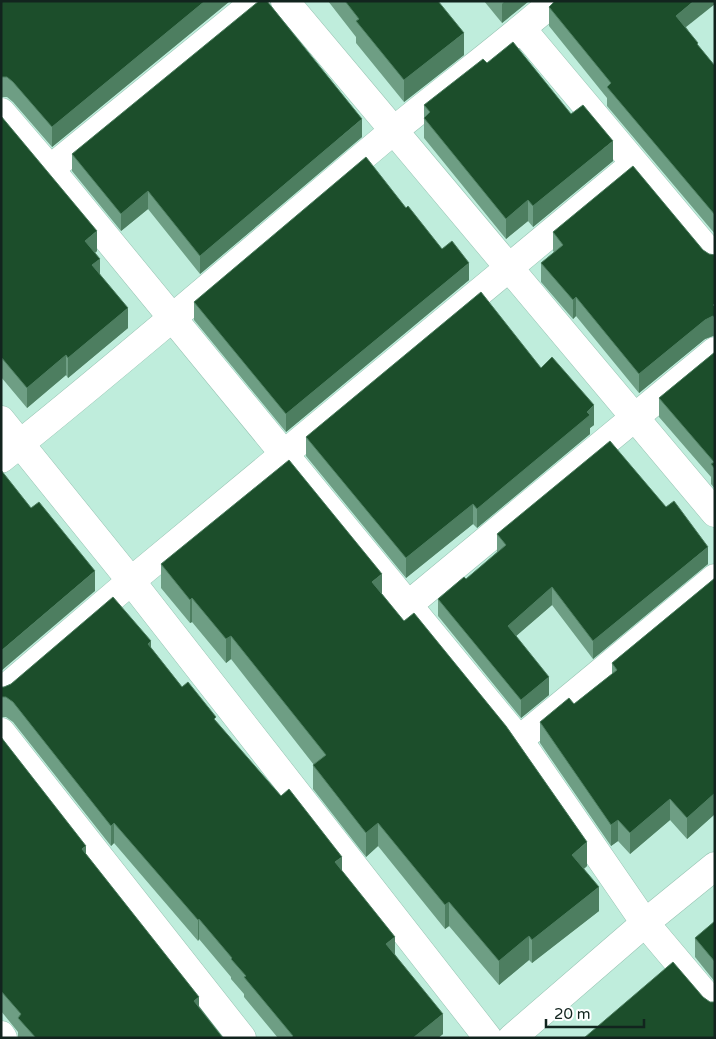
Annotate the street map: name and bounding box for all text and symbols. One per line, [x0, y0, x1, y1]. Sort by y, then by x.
scale bar [546, 996, 644, 1028]
text: 20 m [554, 1005, 591, 1023]

